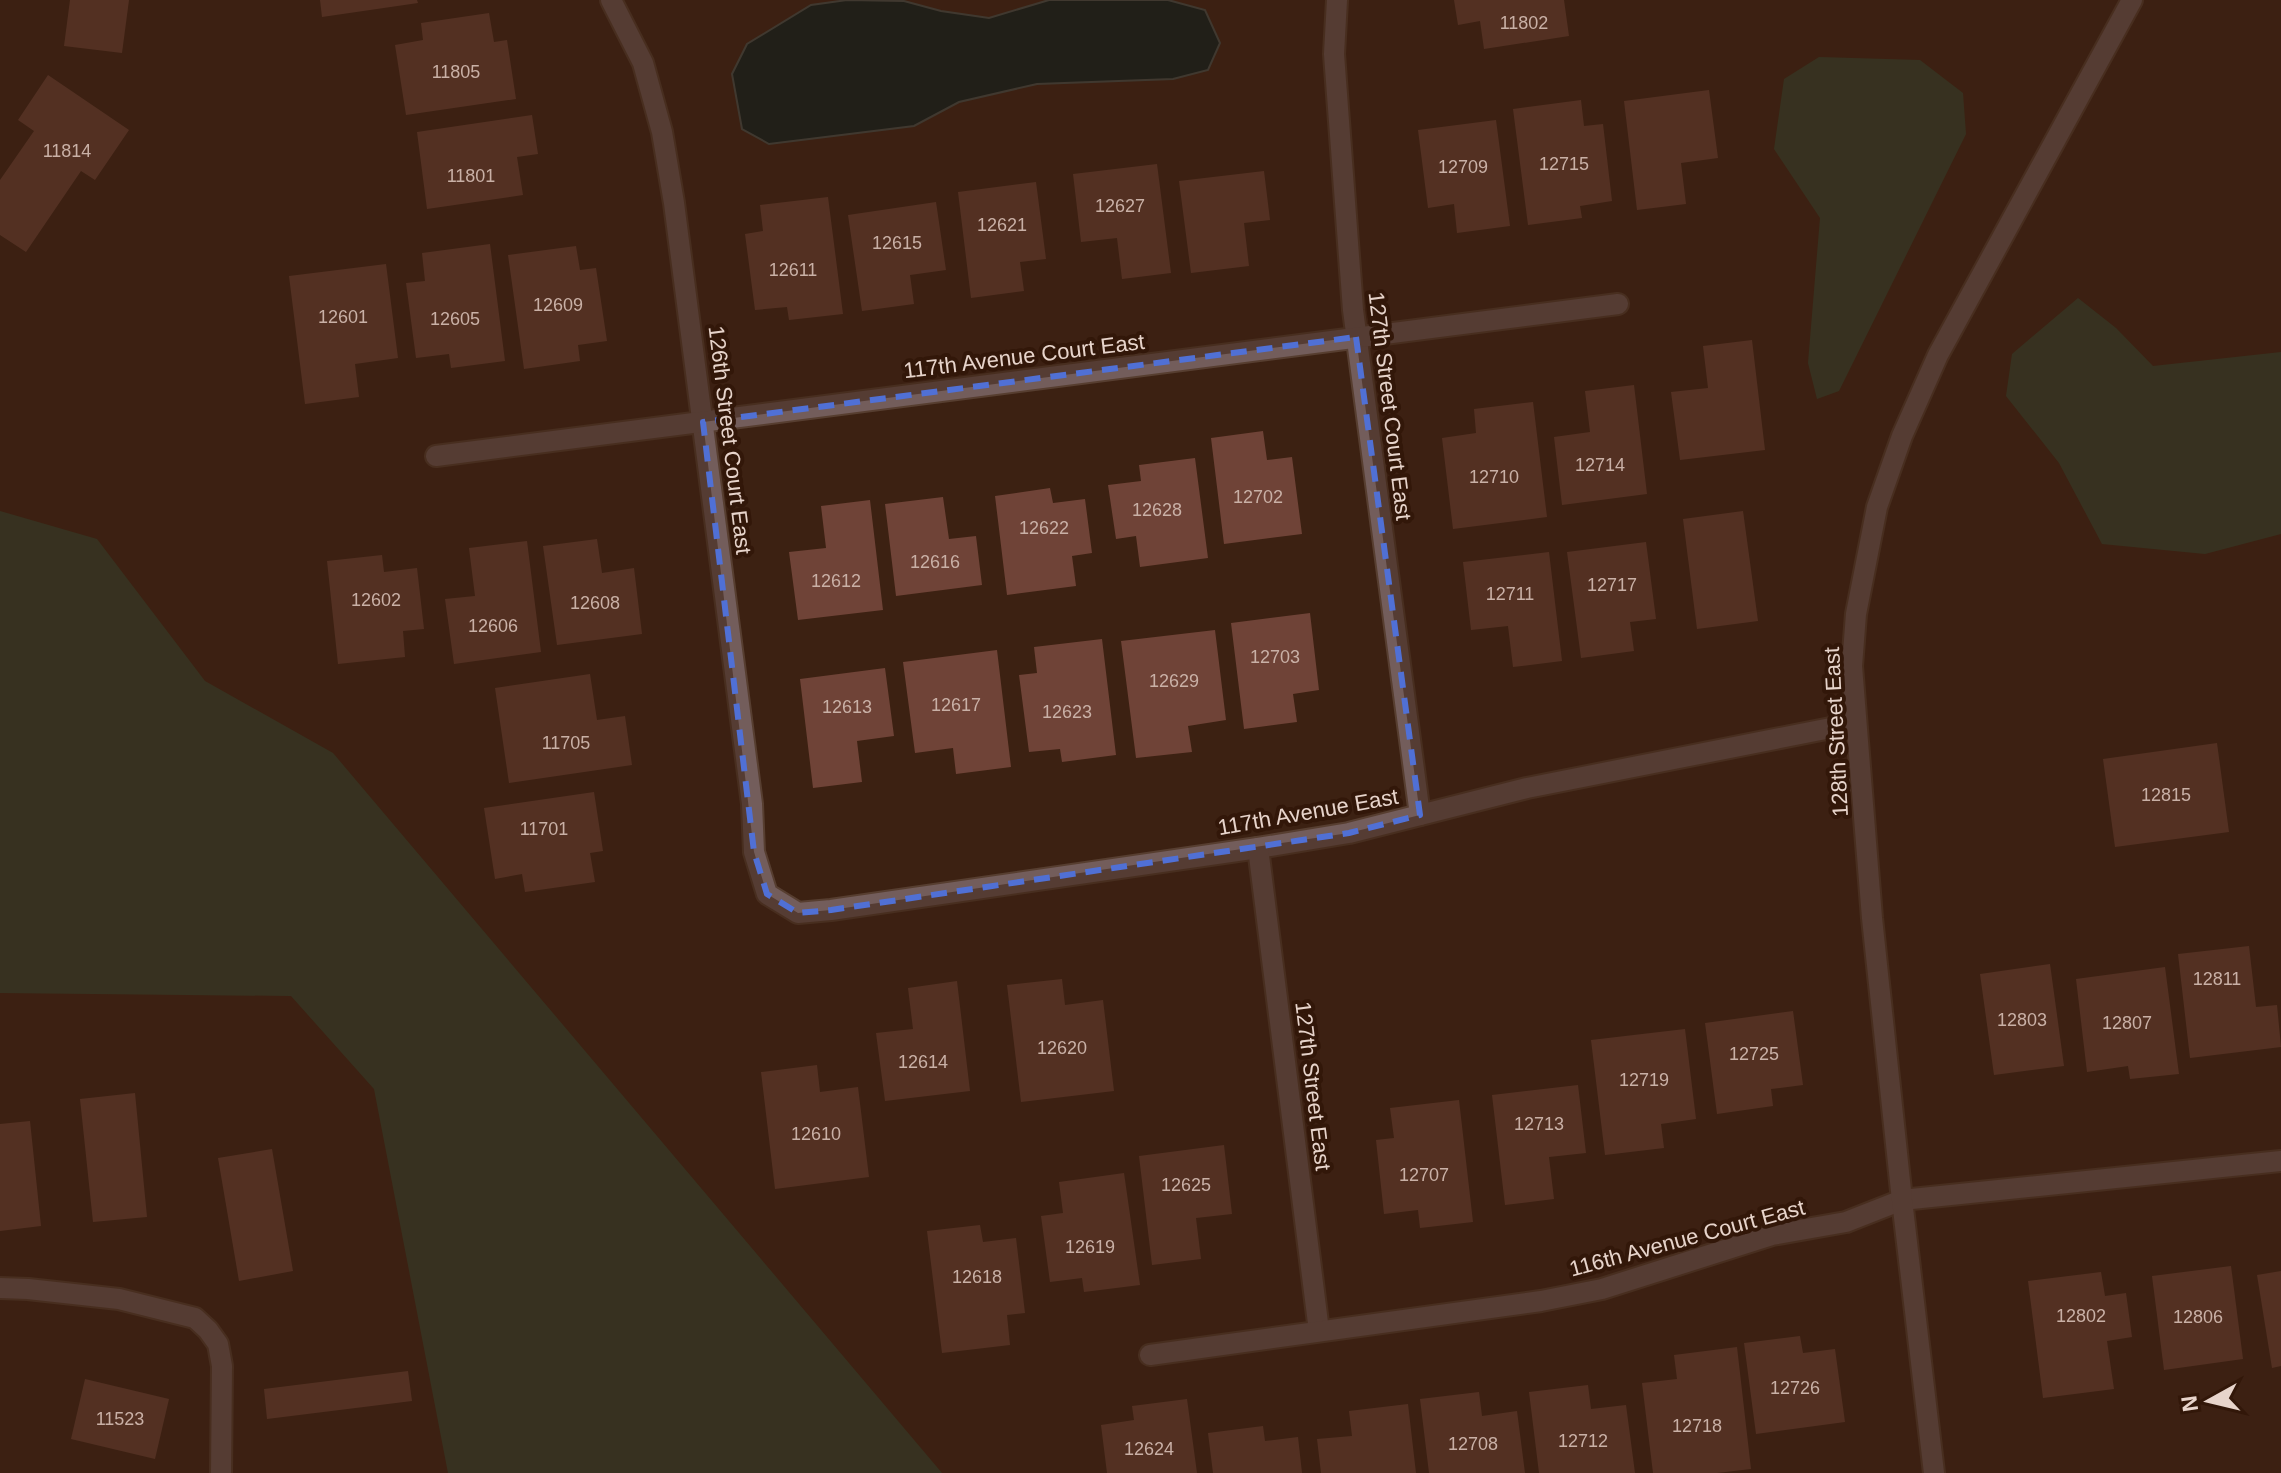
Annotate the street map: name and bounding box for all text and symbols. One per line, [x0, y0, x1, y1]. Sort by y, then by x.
house number: 11802 [1500, 13, 1548, 33]
house number: 11805 [432, 62, 480, 82]
house number: 11814 [43, 141, 91, 161]
house number: 12715 [1539, 154, 1589, 174]
house number: 12709 [1438, 157, 1488, 177]
house number: 11801 [447, 166, 495, 186]
house number: 12627 [1095, 196, 1145, 216]
house number: 12621 [977, 215, 1027, 235]
house number: 12615 [872, 233, 922, 253]
house number: 12611 [769, 260, 817, 280]
street label: 127th Street Court East [1364, 290, 1416, 522]
house number: 12609 [533, 295, 583, 315]
house number: 12601 [318, 307, 368, 327]
house number: 12605 [430, 309, 480, 329]
street label: 126th Street Court East [704, 324, 756, 556]
street label: 117th Avenue Court East [902, 329, 1146, 383]
house number: 12714 [1575, 455, 1625, 475]
house number: 12710 [1469, 467, 1519, 487]
house number: 12702 [1233, 487, 1283, 507]
house number: 12628 [1132, 500, 1182, 520]
house number: 12622 [1019, 518, 1069, 538]
house number: 12616 [910, 552, 960, 572]
house number: 12612 [811, 571, 861, 591]
house number: 12717 [1587, 575, 1637, 595]
house number: 12711 [1486, 584, 1534, 604]
house number: 12602 [351, 590, 401, 610]
house number: 12608 [570, 593, 620, 613]
house number: 12606 [468, 616, 518, 636]
street label: 128th Street East [1819, 646, 1853, 818]
house number: 12703 [1250, 647, 1300, 667]
house number: 12629 [1149, 671, 1199, 691]
house number: 12617 [931, 695, 981, 715]
house number: 12613 [822, 697, 872, 717]
house number: 12623 [1042, 702, 1092, 722]
house number: 11705 [542, 733, 590, 753]
street label: 117th Avenue East [1216, 784, 1400, 840]
house number: 12815 [2141, 785, 2191, 805]
house number: 11701 [520, 819, 568, 839]
house number: 12811 [2193, 969, 2241, 989]
street label: 127th Street East [1290, 1000, 1336, 1172]
house number: 12803 [1997, 1010, 2047, 1030]
house number: 12807 [2102, 1013, 2152, 1033]
house number: 12620 [1037, 1038, 1087, 1058]
house number: 12725 [1729, 1044, 1779, 1064]
house number: 12614 [898, 1052, 948, 1072]
house number: 12719 [1619, 1070, 1669, 1090]
house number: 12713 [1514, 1114, 1564, 1134]
house number: 12610 [791, 1124, 841, 1144]
house number: 12707 [1399, 1165, 1449, 1185]
house number: 12625 [1161, 1175, 1211, 1195]
street label: 116th Avenue Court East [1567, 1195, 1807, 1281]
house number: 12619 [1065, 1237, 1115, 1257]
house number: 12618 [952, 1267, 1002, 1287]
house number: 12802 [2056, 1306, 2106, 1326]
house number: 12806 [2173, 1307, 2223, 1327]
north arrow [2169, 1361, 2249, 1441]
house number: 12726 [1770, 1378, 1820, 1398]
text: N [2176, 1394, 2203, 1413]
house number: 11523 [96, 1409, 144, 1429]
house number: 12718 [1672, 1416, 1722, 1436]
house number: 12712 [1558, 1431, 1608, 1451]
house number: 12708 [1448, 1434, 1498, 1454]
house number: 12624 [1124, 1439, 1174, 1459]

